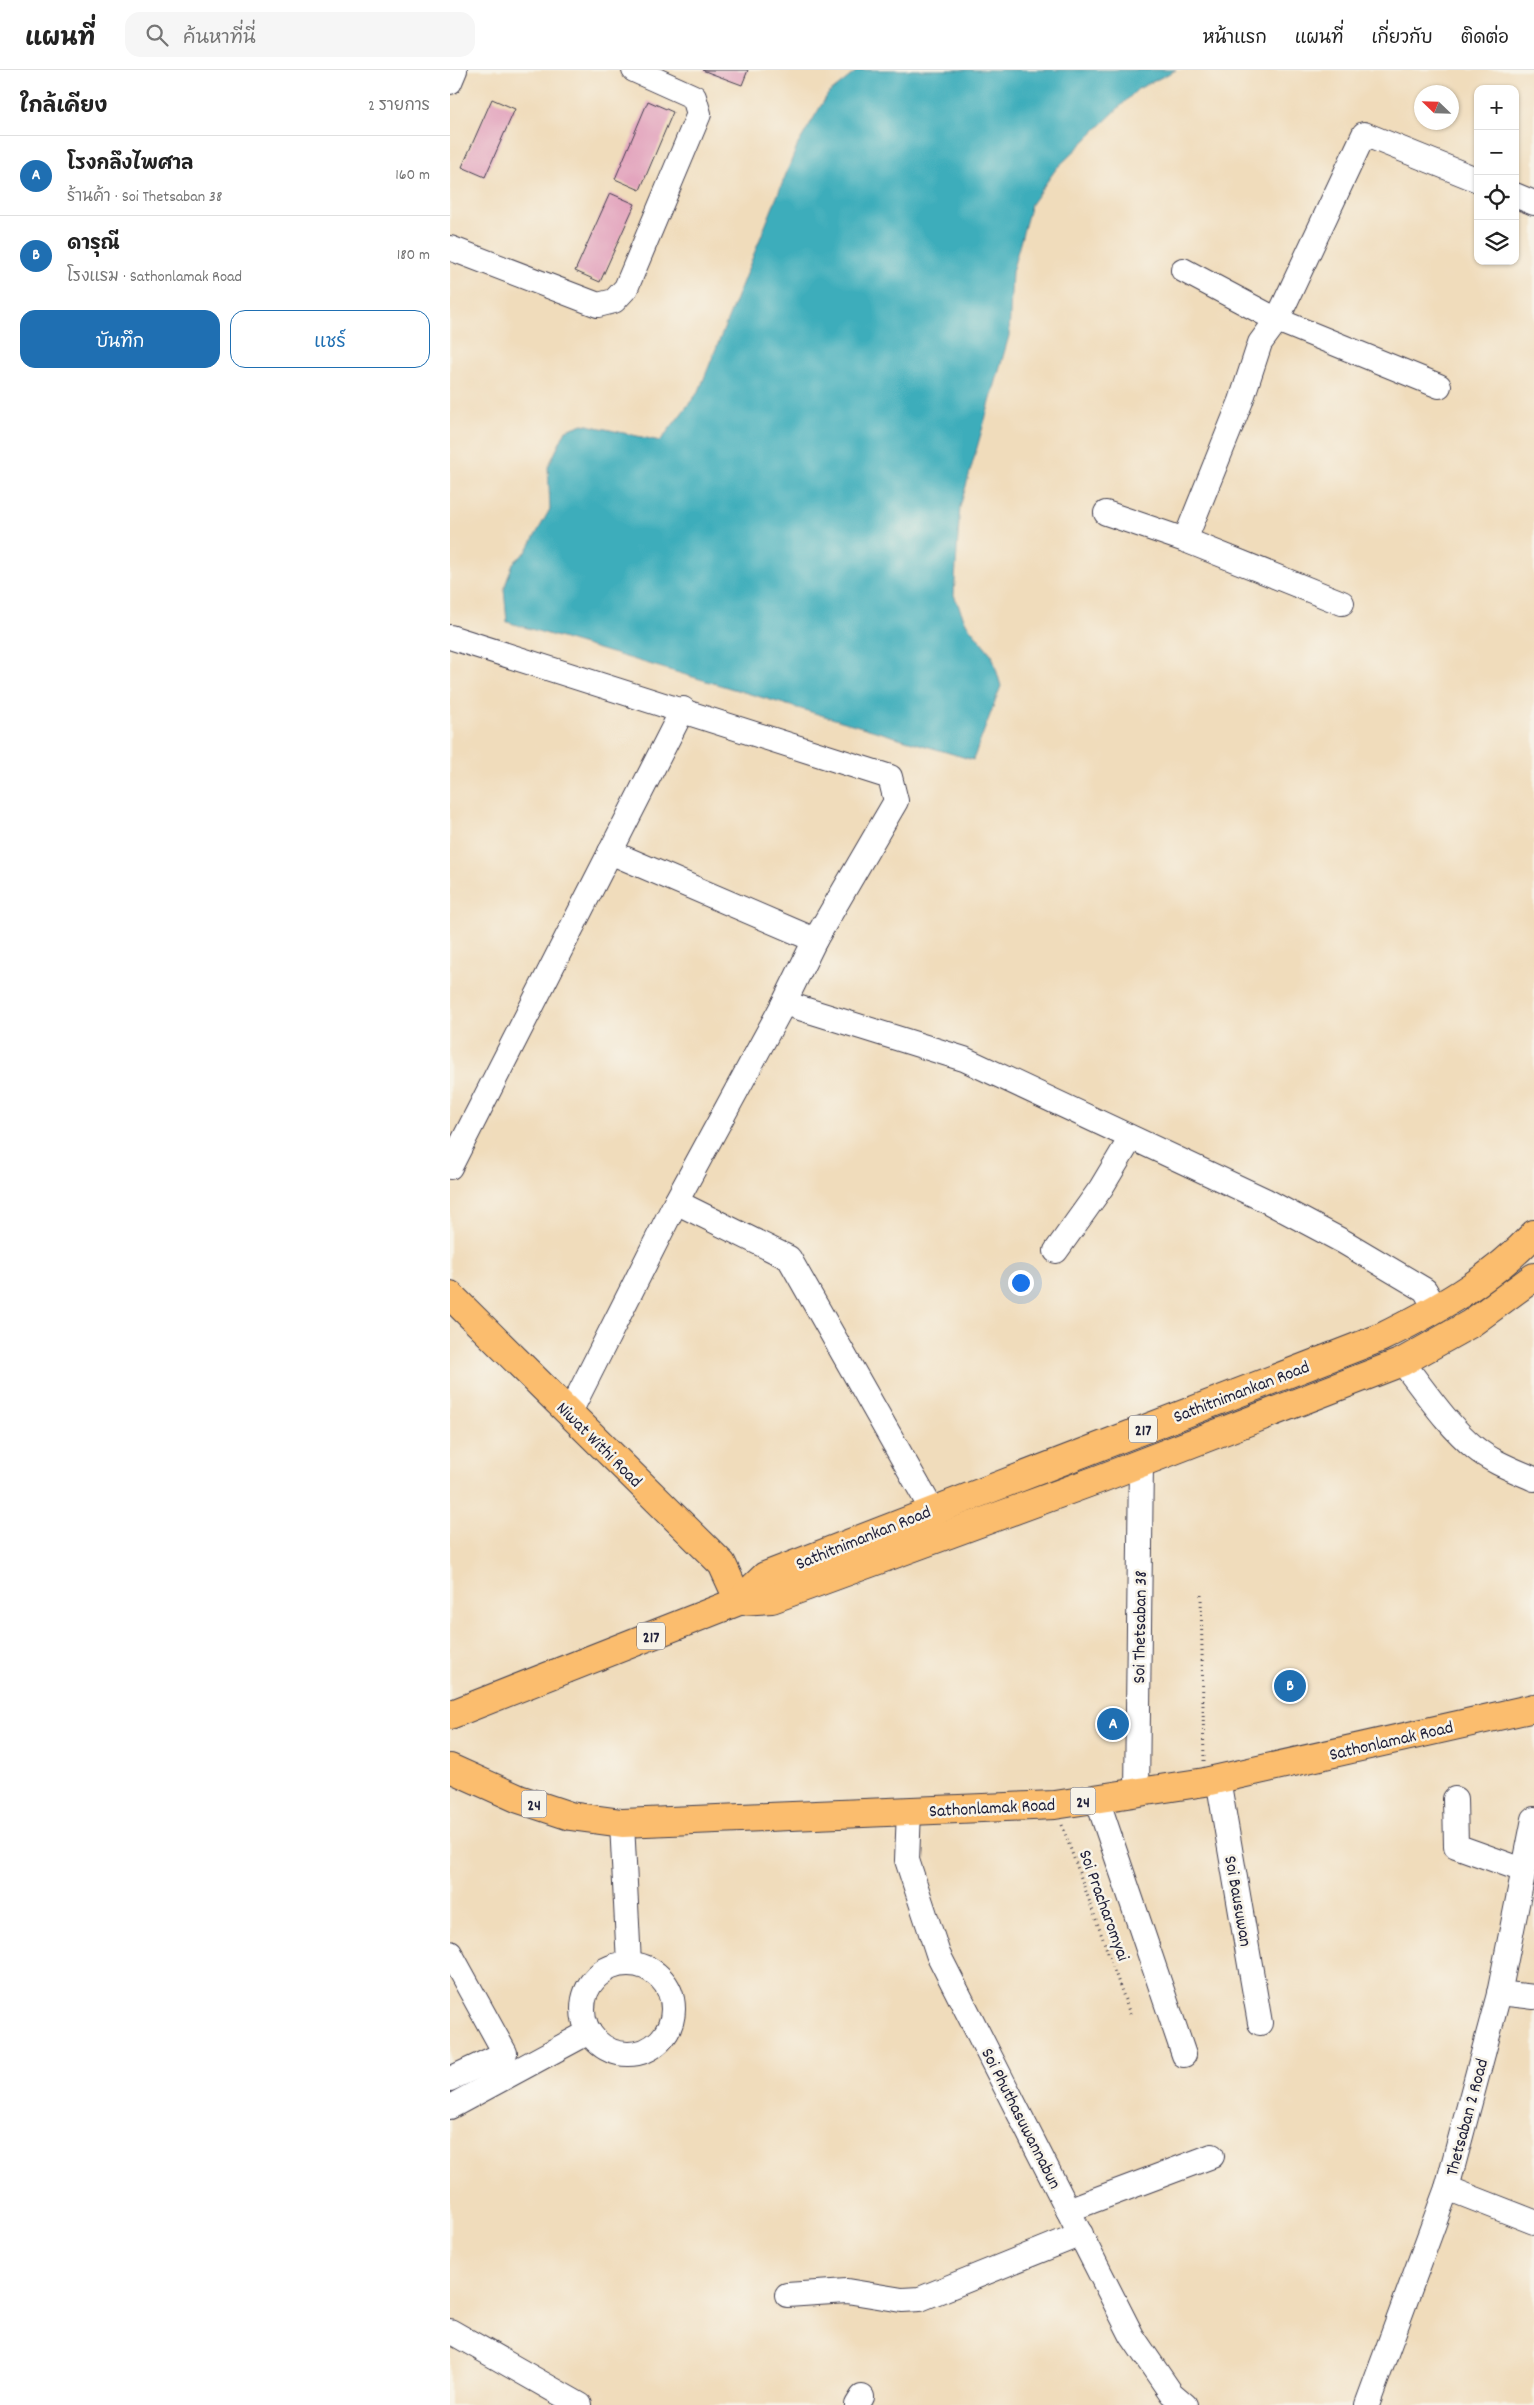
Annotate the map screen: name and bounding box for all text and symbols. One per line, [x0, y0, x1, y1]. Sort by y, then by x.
search box [125, 12, 475, 57]
icon: search [143, 21, 171, 49]
text: แผนที่ [25, 23, 95, 57]
text: ค้นหาที่นี่ [183, 26, 256, 53]
text: หน้าแรก [1203, 27, 1267, 52]
text: แผนที่ [1295, 27, 1343, 52]
text: เกี่ยวกับ [1371, 27, 1433, 52]
text: ติดต่อ [1461, 27, 1509, 52]
north arrow [1414, 85, 1459, 130]
map controls [1474, 85, 1519, 265]
button: + [1474, 85, 1519, 130]
text: ใกล้เคียง [20, 93, 107, 123]
text: 2 รายการ [368, 95, 430, 118]
button: − [1474, 130, 1519, 175]
text: โรงกลึงไพศาล [67, 152, 193, 179]
text: A [32, 164, 40, 187]
text: 160 m [395, 164, 430, 187]
button: locate [1474, 175, 1519, 220]
text: ร้านค้า · Soi Thetsaban 38 [67, 186, 222, 209]
button: layers [1474, 220, 1519, 265]
text: ดารุณี [67, 232, 120, 259]
text: B [32, 244, 40, 267]
text: 180 m [397, 244, 430, 267]
text: โรงแรม · Sathonlamak Road [67, 266, 242, 289]
button: บันทึก [20, 310, 220, 368]
button: แชร์ [230, 310, 430, 368]
your location [1008, 1270, 1034, 1296]
street label: Sathitnimankan Road [1170, 1356, 1314, 1431]
street label: Niwat Withi Road [550, 1397, 647, 1494]
road number: 217 [1129, 1416, 1157, 1442]
street label: Sathitnimankan Road [793, 1501, 935, 1578]
street label: Soi Thetsaban 38 [1128, 1570, 1155, 1684]
road number: 217 [637, 1622, 665, 1650]
pin: B [1274, 1667, 1306, 1705]
pin: A [1097, 1705, 1129, 1743]
street label: Sathonlamak Road [1327, 1716, 1456, 1769]
road number: 24 [1070, 1788, 1096, 1814]
road number: 24 [522, 1790, 546, 1818]
street label: Sathonlamak Road [928, 1794, 1056, 1825]
street label: Soi Pracharomyai [1071, 1847, 1134, 1965]
street label: Soi Bausuwan [1216, 1854, 1257, 1949]
street label: Soi Phuthasuwannabun [973, 2044, 1066, 2194]
street label: Thetsaban 2 Road [1441, 2056, 1496, 2179]

